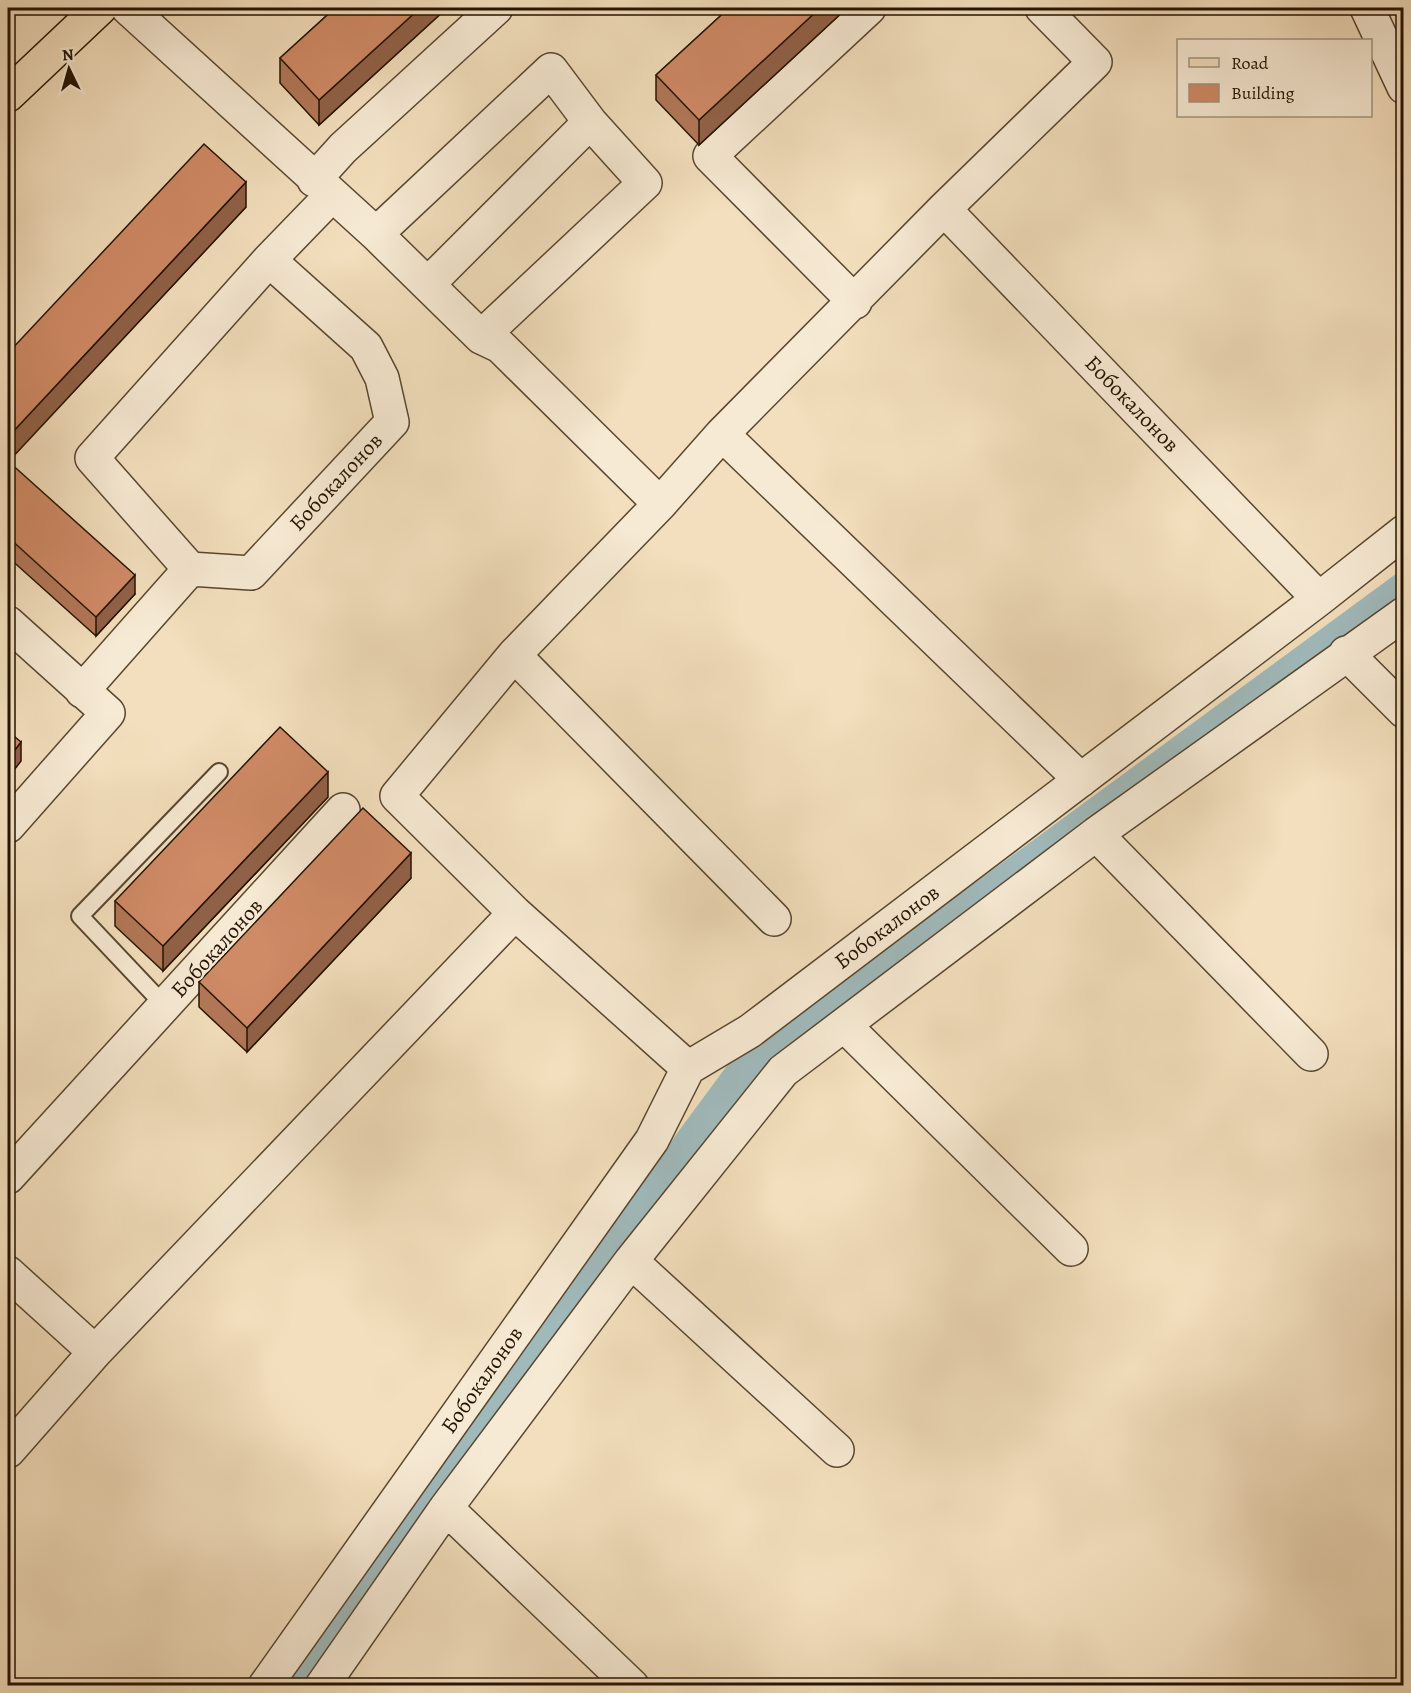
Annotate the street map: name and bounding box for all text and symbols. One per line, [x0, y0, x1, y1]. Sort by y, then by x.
north arrow [39, 39, 99, 99]
legend [1177, 39, 1372, 117]
text: N [61, 44, 75, 67]
text: Road [1231, 51, 1269, 75]
text: Building [1231, 81, 1295, 105]
street label: Бобокалонов [1078, 349, 1186, 459]
street label: Бобокалонов [283, 426, 389, 538]
street label: Бобокалонов [828, 878, 946, 976]
street label: Бобокалонов [164, 892, 270, 1004]
street label: Бобокалонов [434, 1320, 530, 1440]

